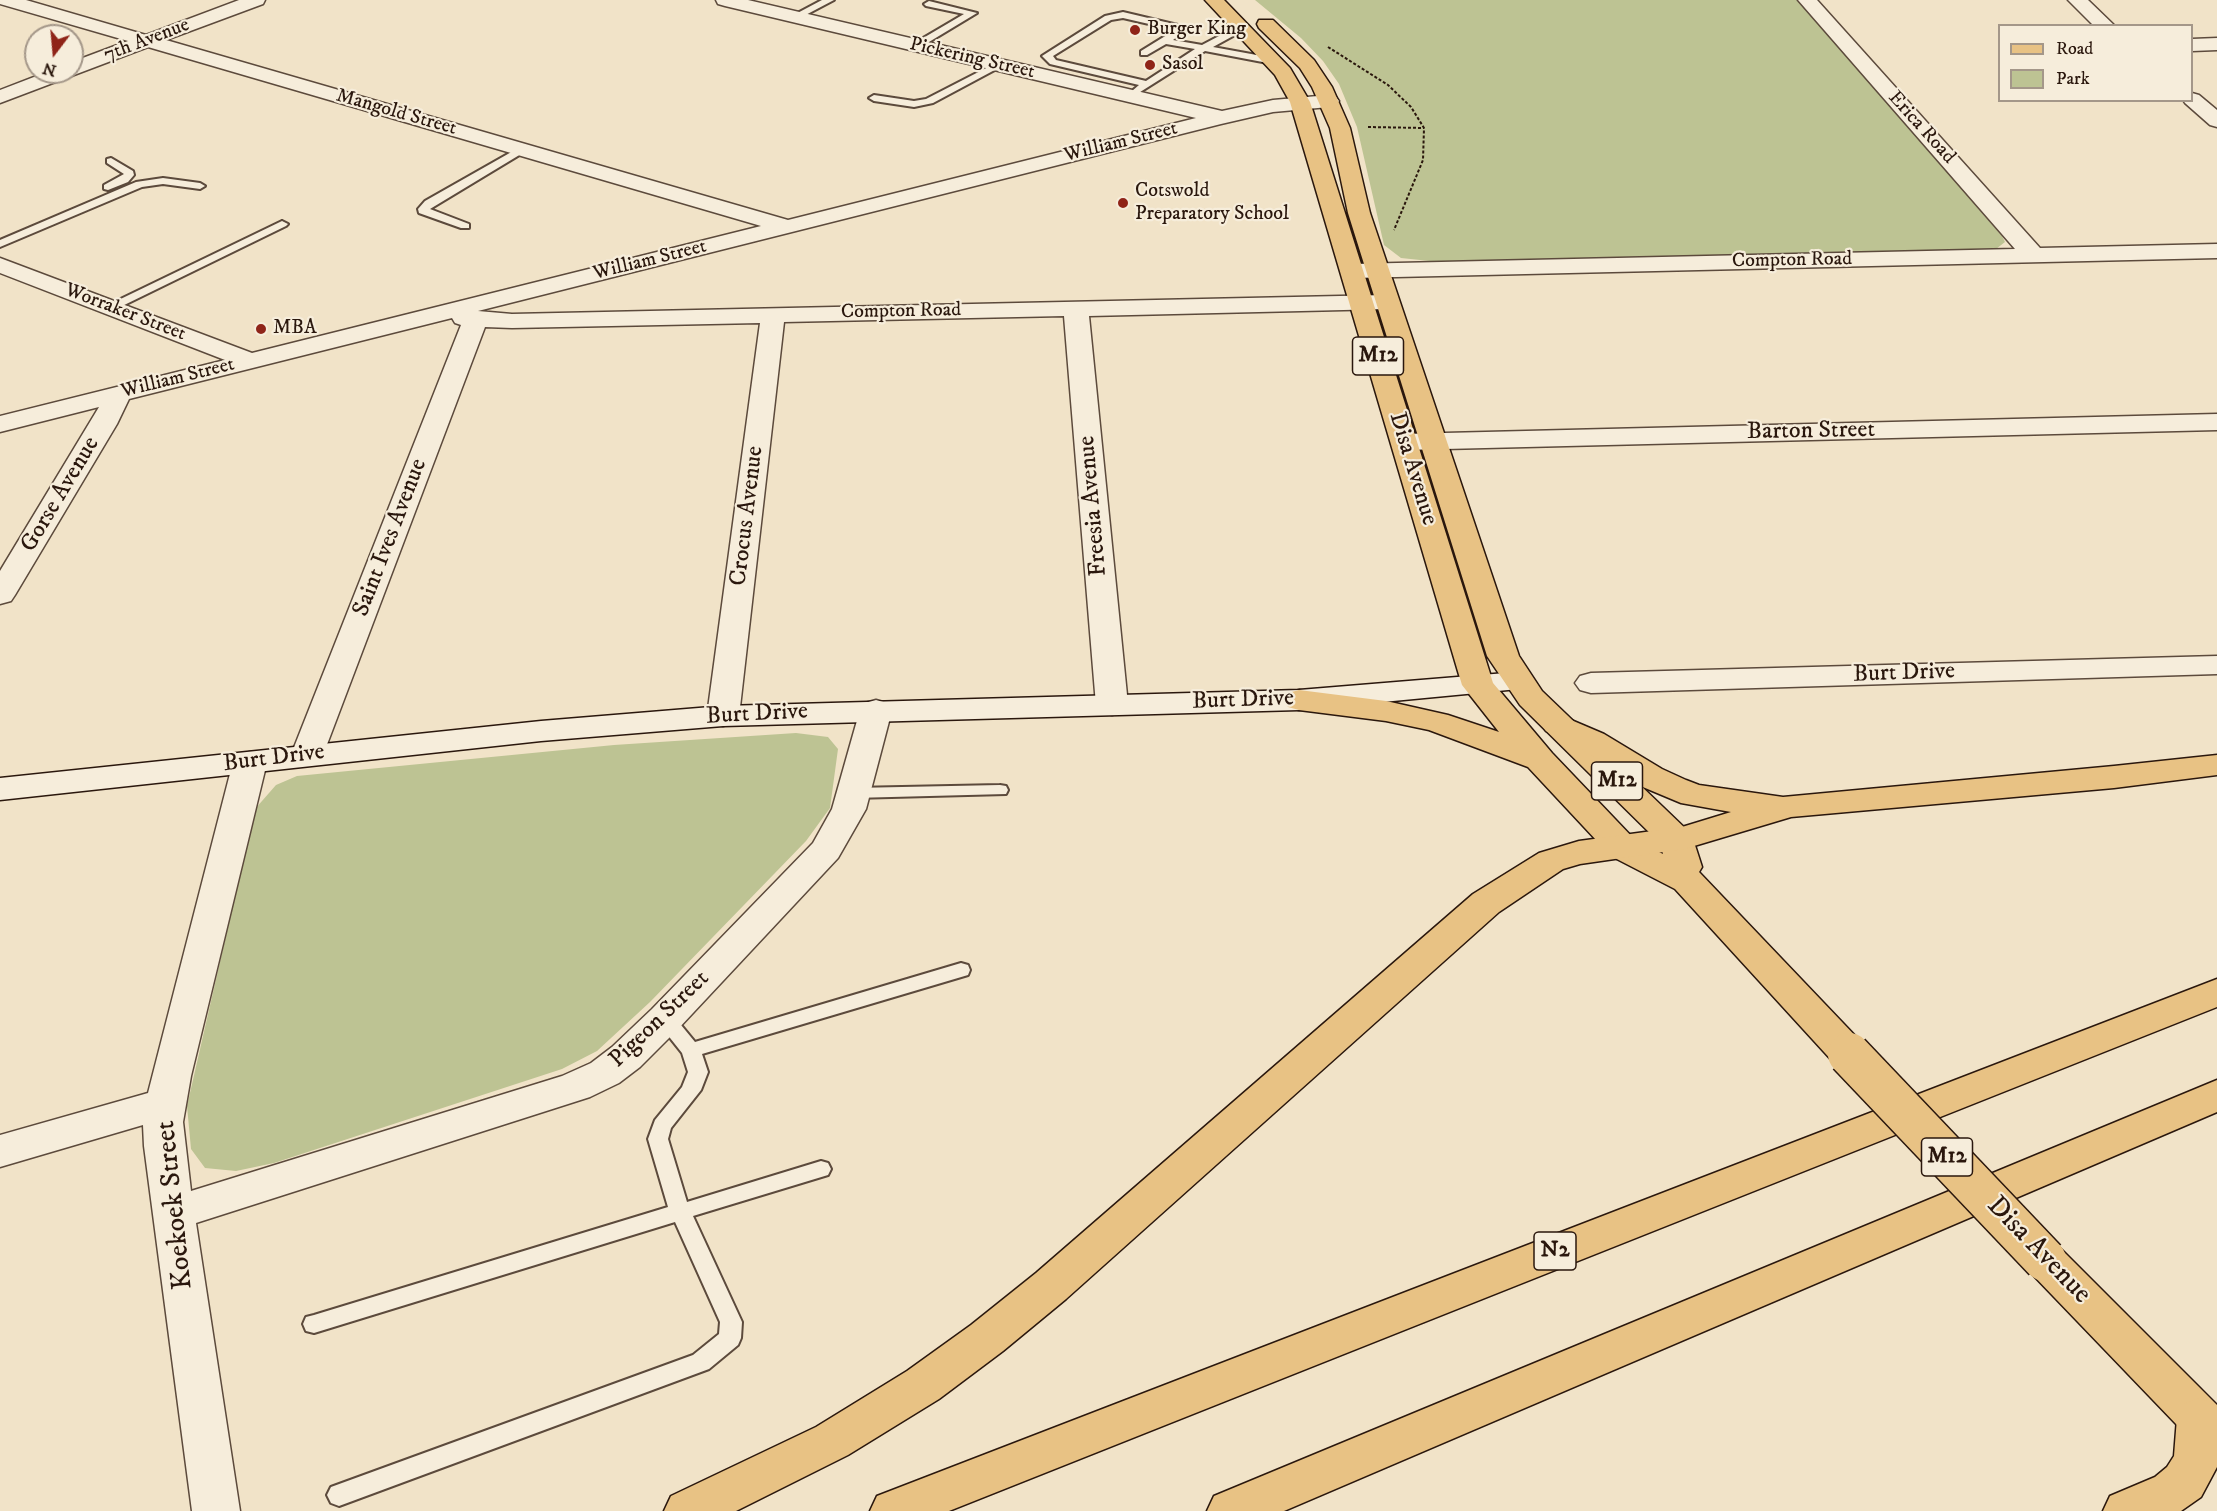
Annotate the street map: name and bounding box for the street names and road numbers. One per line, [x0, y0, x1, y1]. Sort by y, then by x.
street label: 7th Avenue [101, 14, 193, 68]
street label: Pickering Street [907, 33, 1037, 85]
street label: Mangold Street [333, 84, 459, 142]
street label: Erica Road [1882, 87, 1960, 169]
street label: William Street [1062, 117, 1180, 169]
street label: William Street [591, 235, 709, 287]
street label: Compton Road [1732, 248, 1852, 274]
street label: Worraker Street [61, 279, 189, 347]
street label: Compton Road [841, 299, 961, 325]
road number: M12 [1352, 337, 1404, 375]
street label: William Street [119, 353, 237, 405]
street label: Disa Avenue [1381, 409, 1443, 529]
street label: Barton Street [1747, 416, 1875, 448]
street label: Gorse Avenue [15, 432, 107, 558]
street label: Freesia Avenue [1074, 434, 1114, 578]
street label: Crocus Avenue [725, 444, 771, 588]
street label: Saint Ives Avenue [348, 455, 434, 621]
street label: Burt Drive [1853, 658, 1955, 690]
street label: Burt Drive [1192, 685, 1294, 717]
street label: Burt Drive [705, 698, 809, 732]
street label: Burt Drive [222, 738, 326, 780]
road number: M12 [1592, 762, 1642, 800]
street label: Pigeon Street [604, 965, 716, 1075]
street label: Koekoek Street [150, 1119, 202, 1291]
road number: M12 [1922, 1138, 1972, 1176]
street label: Disa Avenue [1979, 1190, 2097, 1312]
road number: N2 [1534, 1232, 1576, 1270]

